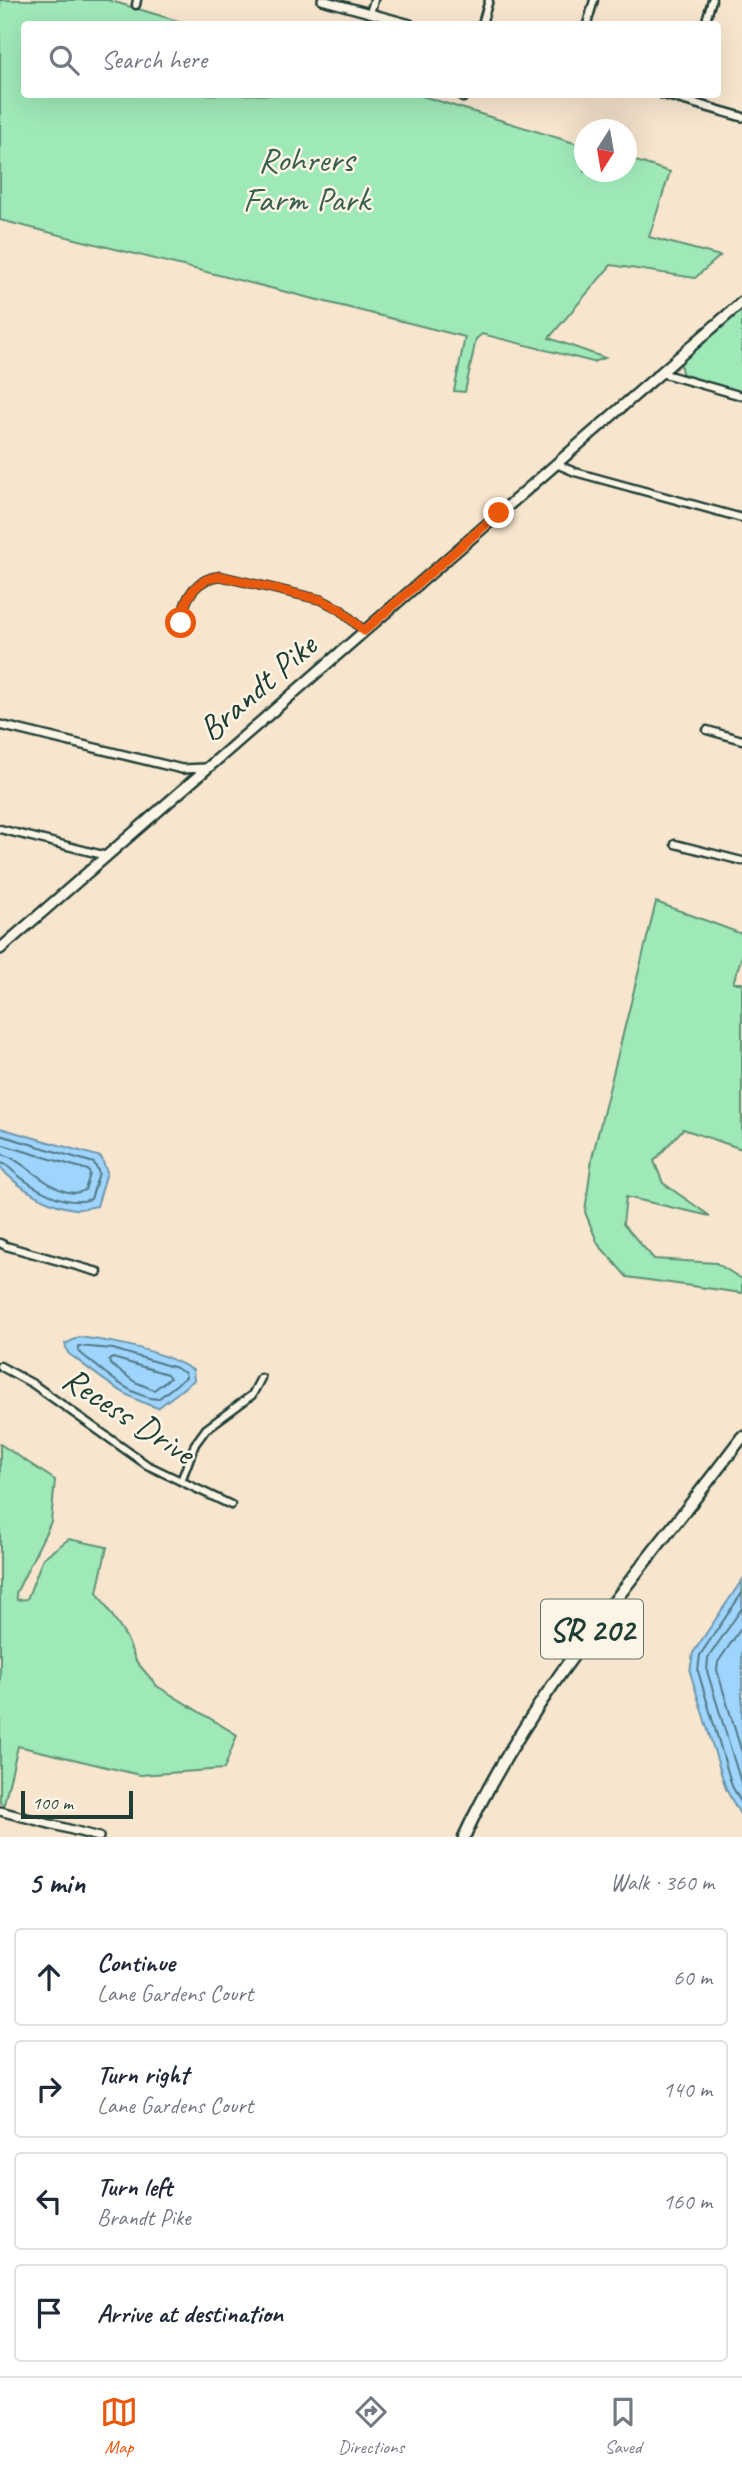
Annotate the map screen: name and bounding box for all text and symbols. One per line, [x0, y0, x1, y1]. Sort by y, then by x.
search box [21, 21, 721, 98]
icon: search [45, 41, 83, 79]
text: Search here [101, 43, 207, 76]
north arrow [574, 119, 637, 182]
park label: Rohrers Farm Park [243, 137, 372, 222]
route end [483, 497, 514, 528]
route start [165, 607, 196, 638]
street label: Brandt Pike [189, 622, 328, 751]
street label: Recess Drive [54, 1356, 206, 1476]
road number: SR 202 [541, 1600, 643, 1658]
scale bar [21, 1788, 133, 1820]
text: 100 m [32, 1791, 73, 1815]
text: 5 min [28, 1864, 85, 1902]
text: Walk · 360 m [610, 1868, 714, 1897]
text: Continue [97, 1946, 175, 1979]
icon: ahead [30, 1958, 68, 1996]
text: 60 m [673, 1963, 712, 1992]
text: Lane Gardens Court [97, 1979, 253, 2008]
text: Turn right [97, 2058, 188, 2091]
icon: right [30, 2070, 68, 2108]
text: 140 m [663, 2075, 712, 2104]
text: Lane Gardens Court [97, 2091, 253, 2120]
text: Turn left [97, 2170, 172, 2203]
icon: left [30, 2182, 68, 2220]
text: 160 m [663, 2187, 712, 2216]
text: Brandt Pike [97, 2203, 191, 2232]
icon: arrive [30, 2294, 68, 2332]
text: Arrive at destination [97, 2297, 283, 2330]
tab: Map [100, 2393, 138, 2459]
tab: Directions [338, 2393, 404, 2459]
tab: Saved [604, 2393, 642, 2459]

